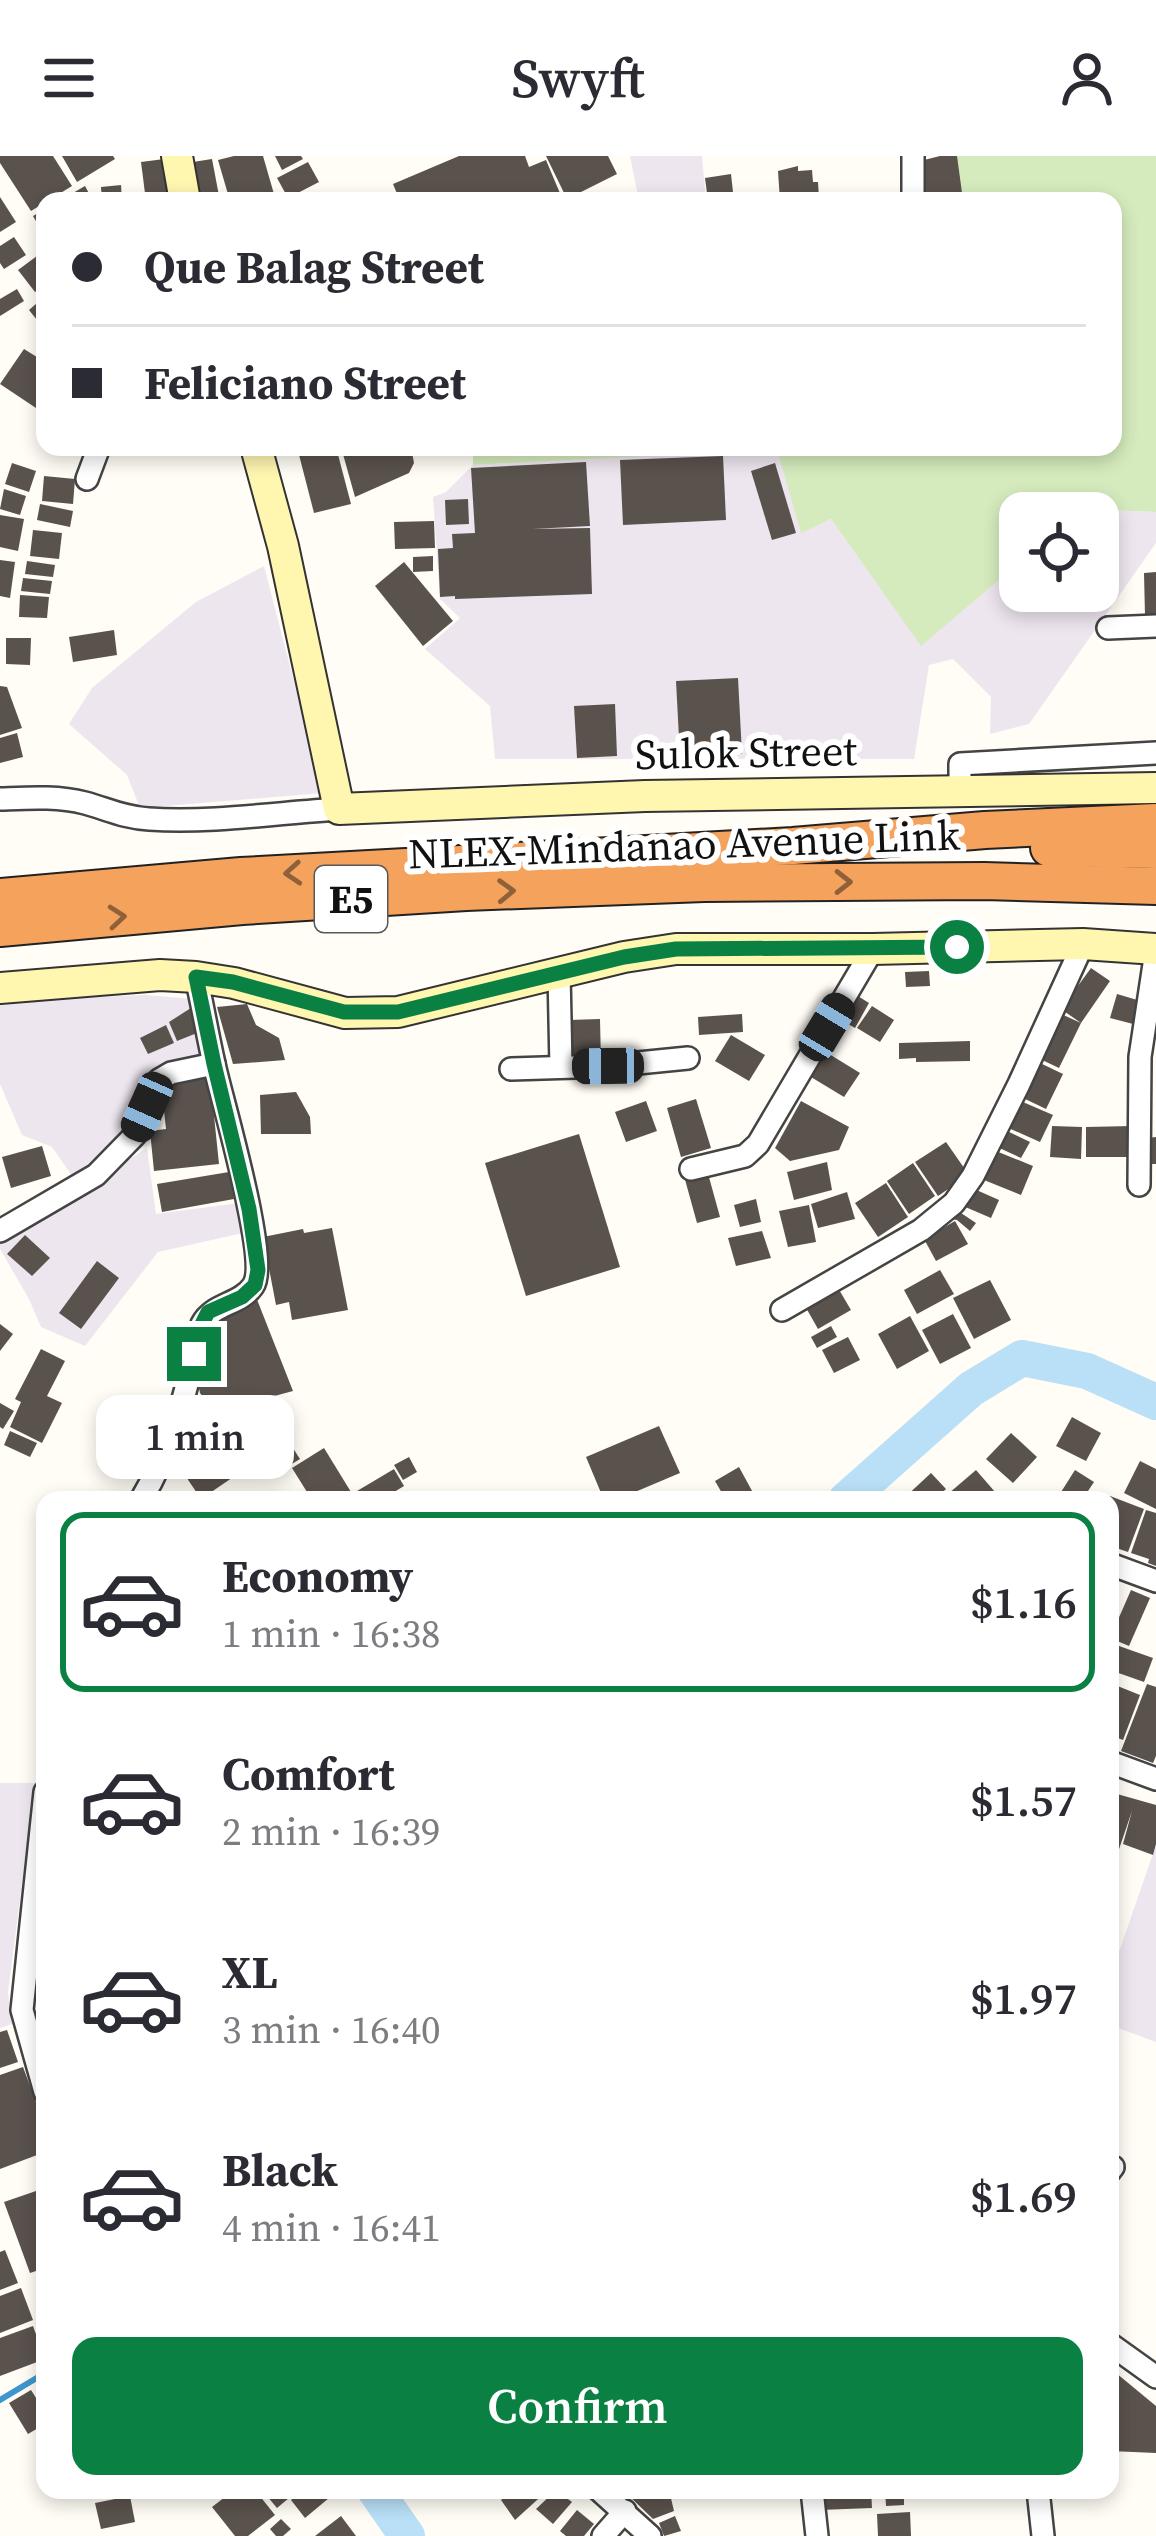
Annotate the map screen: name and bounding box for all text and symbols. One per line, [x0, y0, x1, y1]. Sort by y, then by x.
text: Swyft [511, 41, 645, 115]
icon: menu [36, 45, 102, 111]
icon: person [1054, 45, 1120, 111]
text: Que Balag Street [144, 236, 484, 298]
text: Feliciano Street [144, 352, 466, 414]
map controls [999, 492, 1119, 612]
button: locate [999, 492, 1119, 612]
street label: Sulok Street [634, 721, 858, 783]
street label: NLEX-Mindanao Avenue Link [407, 805, 961, 883]
one-way arrow [283, 859, 302, 885]
road number: E5 [315, 866, 387, 932]
one-way arrow [835, 869, 853, 895]
one-way arrow [497, 878, 516, 904]
one-way arrow [107, 905, 126, 931]
route start [930, 920, 984, 974]
car [793, 987, 861, 1067]
car [572, 1047, 644, 1085]
car [116, 1067, 178, 1147]
route end [167, 1327, 221, 1381]
callout: 1 min [95, 1396, 293, 1480]
text: 1 min [145, 1410, 245, 1463]
text: Economy [222, 1545, 413, 1607]
icon: car [78, 1548, 186, 1656]
text: $1.16 [970, 1571, 1077, 1633]
text: 1 min · 16:38 [222, 1607, 441, 1660]
text: Comfort [222, 1743, 395, 1805]
icon: car [78, 1746, 186, 1854]
text: $1.57 [970, 1769, 1077, 1831]
text: 2 min · 16:39 [222, 1805, 441, 1858]
text: XL [222, 1941, 278, 2003]
icon: car [78, 1944, 186, 2052]
text: $1.97 [970, 1967, 1077, 2029]
text: 3 min · 16:40 [222, 2003, 441, 2056]
text: Black [222, 2139, 338, 2201]
icon: car [78, 2142, 186, 2250]
text: $1.69 [970, 2165, 1077, 2227]
text: 4 min · 16:41 [222, 2201, 441, 2254]
button: Confirm [72, 2337, 1083, 2475]

